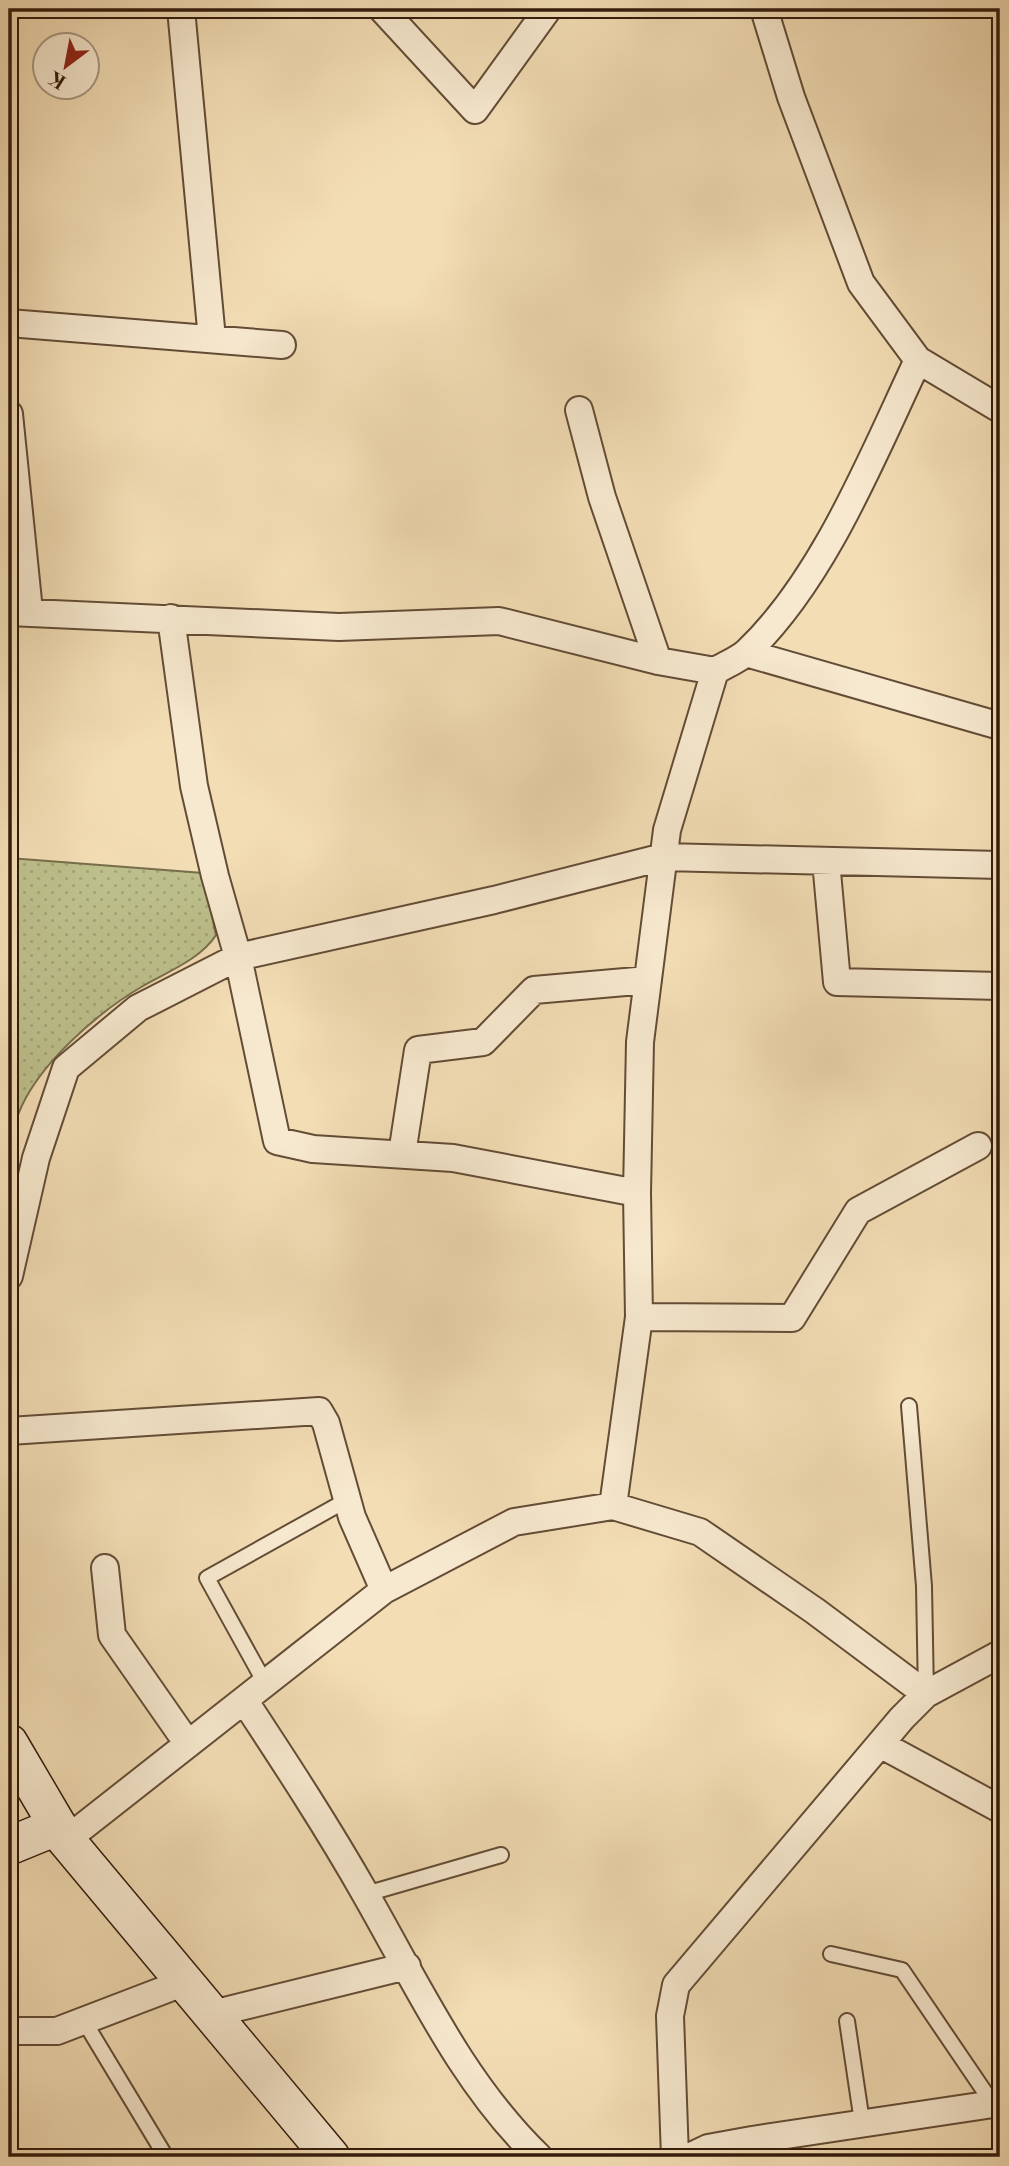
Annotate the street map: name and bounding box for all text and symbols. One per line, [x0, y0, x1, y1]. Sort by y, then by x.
north arrow [32, 32, 102, 102]
text: K [44, 65, 70, 94]

